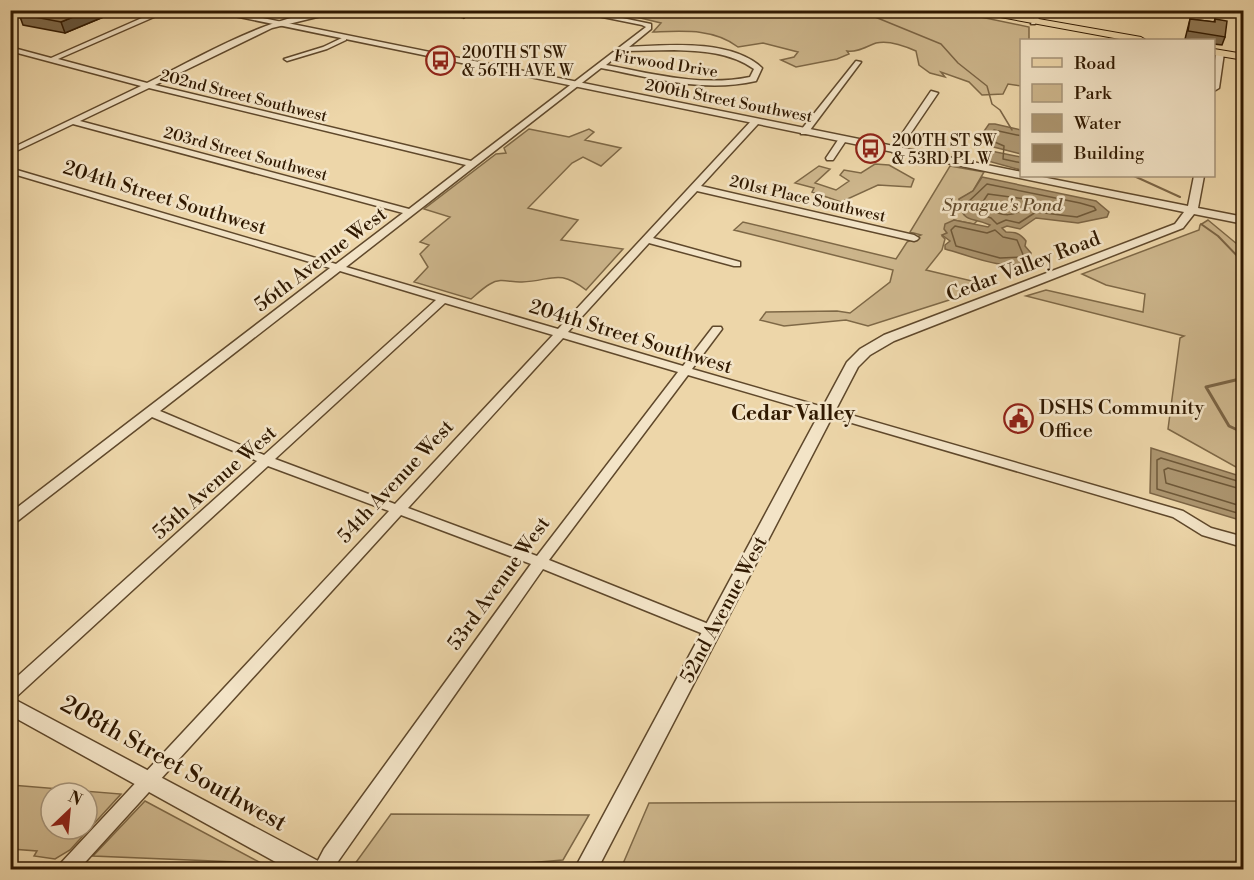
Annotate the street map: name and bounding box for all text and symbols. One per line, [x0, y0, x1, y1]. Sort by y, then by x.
legend [1020, 39, 1215, 177]
place label: 200TH ST SW & 56TH AVE W [462, 43, 574, 81]
bus stop icon: 200TH ST SW & 56TH AVE W [425, 45, 457, 77]
street label: Firwood Drive [612, 46, 719, 82]
text: Road [1074, 52, 1117, 75]
street label: 202nd Street Southwest [158, 65, 330, 127]
street label: 200th Street Southwest [643, 75, 815, 127]
text: Park [1074, 82, 1113, 105]
text: Water [1073, 112, 1122, 135]
street label: 203rd Street Southwest [162, 122, 330, 186]
place label: 200TH ST SW & 53RD PL W [892, 131, 997, 169]
bus stop icon: 200TH ST SW & 53RD PL W [855, 133, 887, 165]
text: Building [1073, 142, 1145, 165]
street label: 204th Street Southwest [60, 156, 269, 241]
street label: 201st Place Southwest [728, 171, 888, 227]
water label: Sprague's Pond [942, 194, 1063, 217]
street label: 56th Avenue West [250, 202, 392, 318]
street label: Cedar Valley Road [943, 226, 1105, 308]
street label: 204th Street Southwest [526, 295, 735, 380]
place label: DSHS Community Office [1039, 396, 1204, 444]
district label: Cedar Valley [731, 401, 856, 427]
public building icon: DSHS Community Office [1002, 403, 1034, 435]
street label: 54th Avenue West [333, 415, 460, 549]
street label: 55th Avenue West [148, 421, 282, 545]
street label: 53rd Avenue West [442, 512, 556, 656]
street label: 52nd Avenue West [675, 532, 774, 687]
street label: 208th Street Southwest [55, 689, 292, 839]
north arrow [39, 781, 99, 841]
text: N [65, 787, 86, 810]

